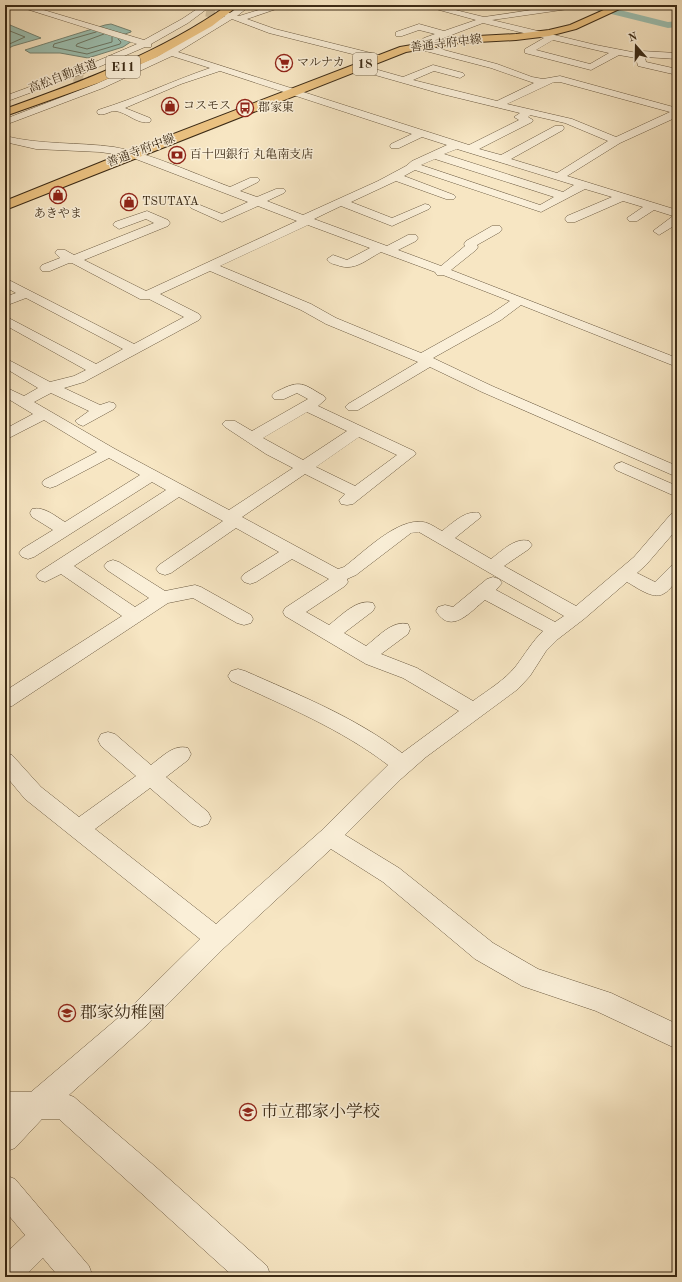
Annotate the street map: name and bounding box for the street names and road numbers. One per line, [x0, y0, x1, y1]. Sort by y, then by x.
street label: 善通寺府中線 [409, 32, 482, 54]
road number: 18 [353, 53, 377, 75]
road number: E11 [106, 56, 140, 78]
street label: 高松自動車道 [27, 57, 99, 96]
street label: 善通寺府中線 [105, 131, 177, 170]

